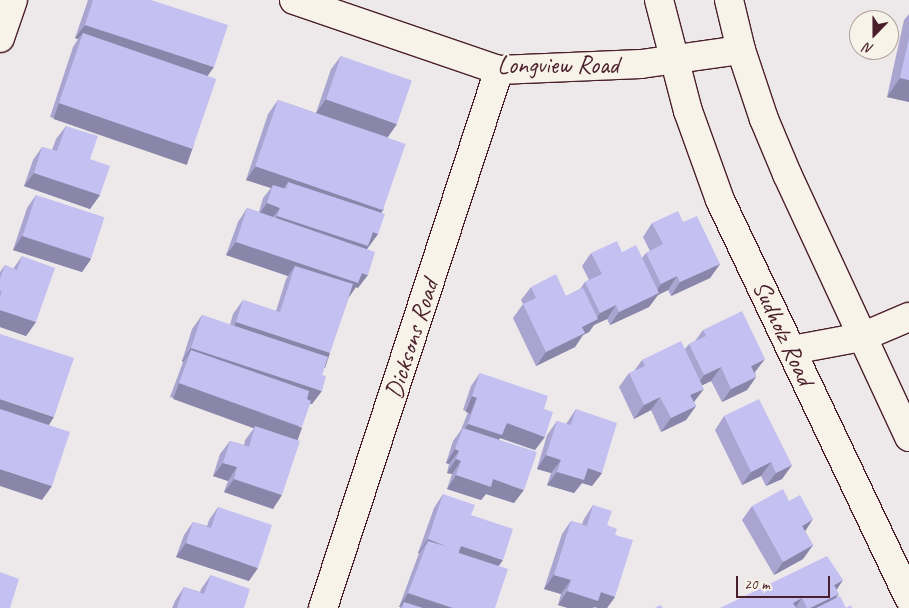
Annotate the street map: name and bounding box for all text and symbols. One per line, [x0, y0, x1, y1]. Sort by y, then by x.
north arrow [849, 10, 899, 60]
text: N [861, 39, 876, 58]
street label: Longview Road [497, 50, 619, 80]
street label: Dicksons Road [379, 276, 445, 402]
street label: Sudholz Road [746, 276, 820, 390]
scale bar [739, 566, 833, 598]
text: 20 m [744, 575, 770, 594]

